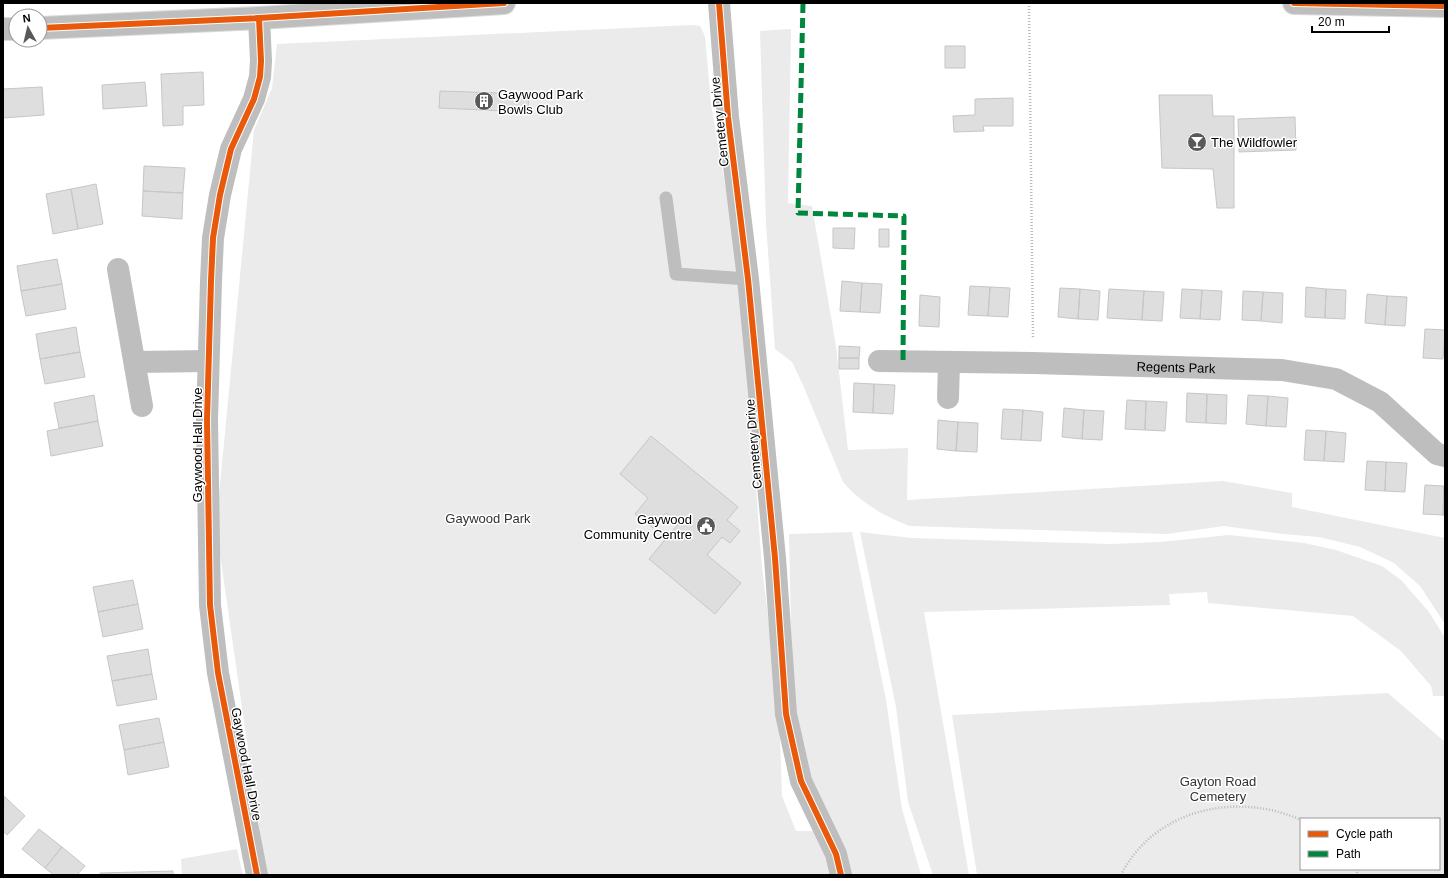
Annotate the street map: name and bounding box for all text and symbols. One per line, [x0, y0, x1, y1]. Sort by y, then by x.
north arrow [8, 8, 48, 48]
scale bar [1312, 8, 1389, 34]
text: N [22, 12, 31, 25]
text: 20 m [1318, 15, 1345, 29]
street label: Cemetery Drive [707, 76, 732, 168]
place label: Gaywood Park Bowls Club [498, 87, 584, 117]
building icon: Gaywood Park Bowls Club [473, 90, 495, 112]
bar icon: The Wildfowler [1186, 131, 1208, 153]
place label: The Wildfowler [1211, 135, 1298, 150]
street label: Regents Park [1136, 359, 1216, 376]
street label: Gaywood Hall Drive [190, 388, 205, 502]
street label: Cemetery Drive [742, 398, 765, 490]
park label: Gaywood Park [445, 511, 531, 526]
place label: Gaywood Community Centre [584, 512, 692, 542]
public building icon: Gaywood Community Centre [695, 515, 717, 537]
street label: Gaywood Hall Drive [228, 706, 265, 822]
park label: Gayton Road Cemetery [1180, 774, 1256, 804]
legend [1300, 818, 1440, 870]
text: Cycle path [1336, 827, 1393, 841]
text: Path [1336, 847, 1361, 861]

